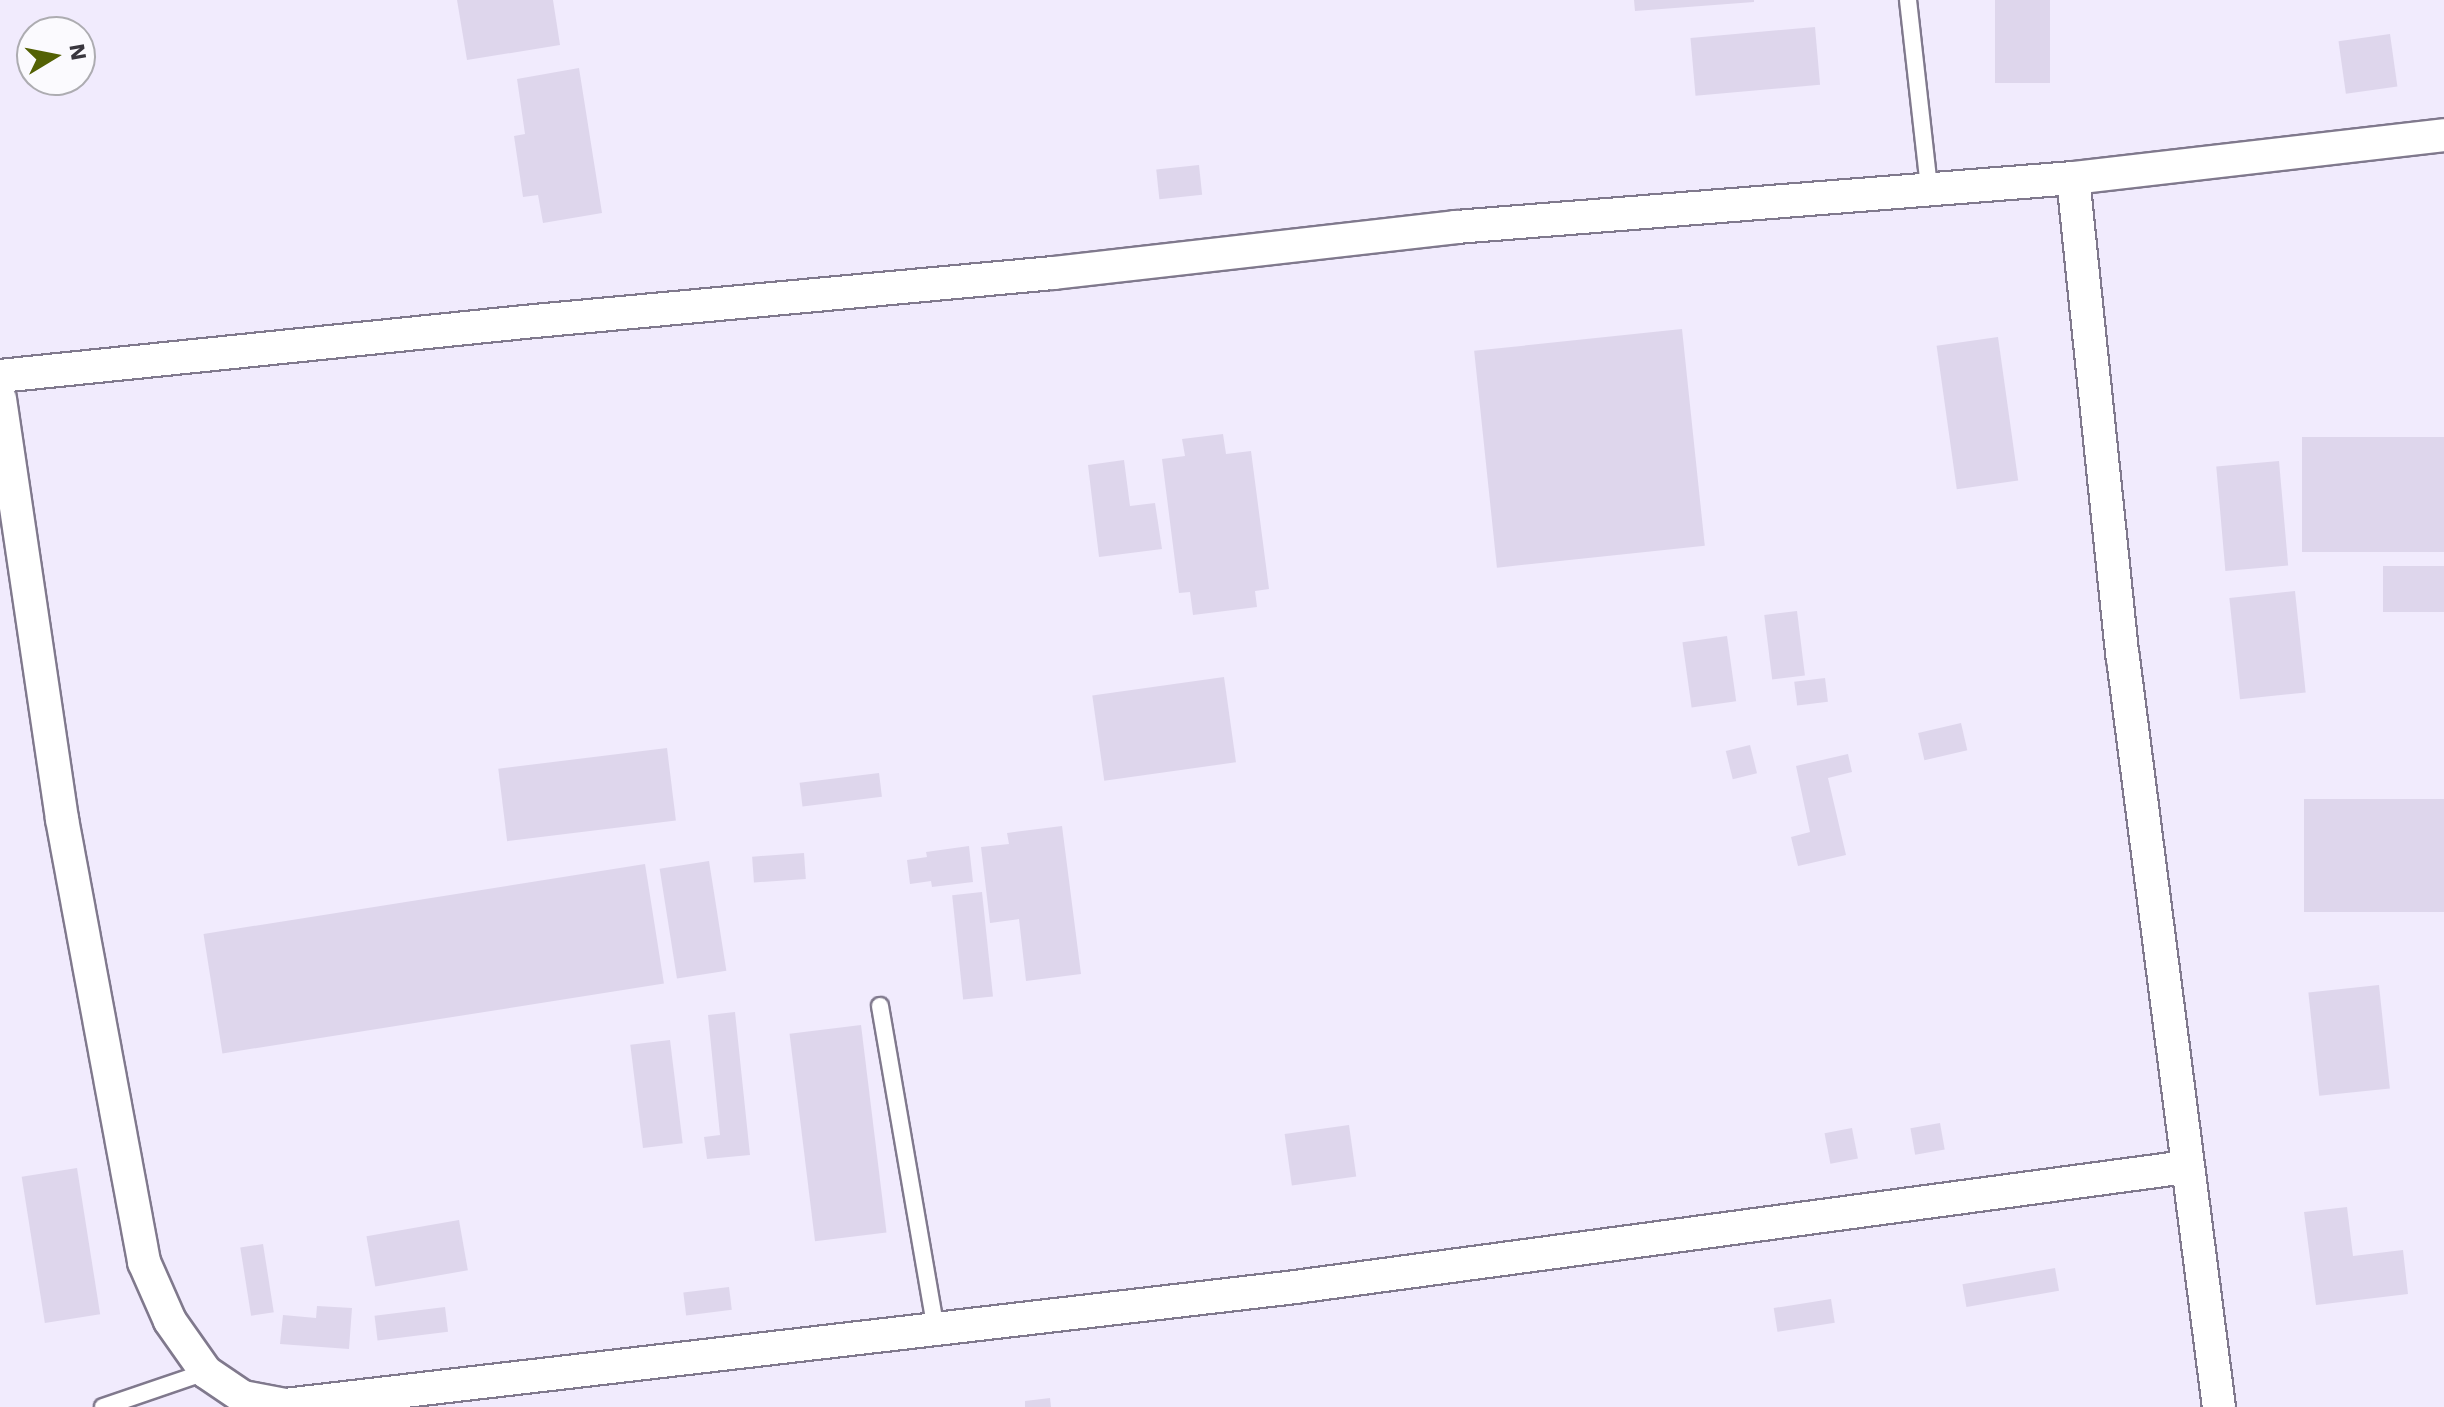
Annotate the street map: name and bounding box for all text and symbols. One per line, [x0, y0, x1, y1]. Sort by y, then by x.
north arrow [16, 16, 96, 96]
text: N [64, 42, 92, 62]

